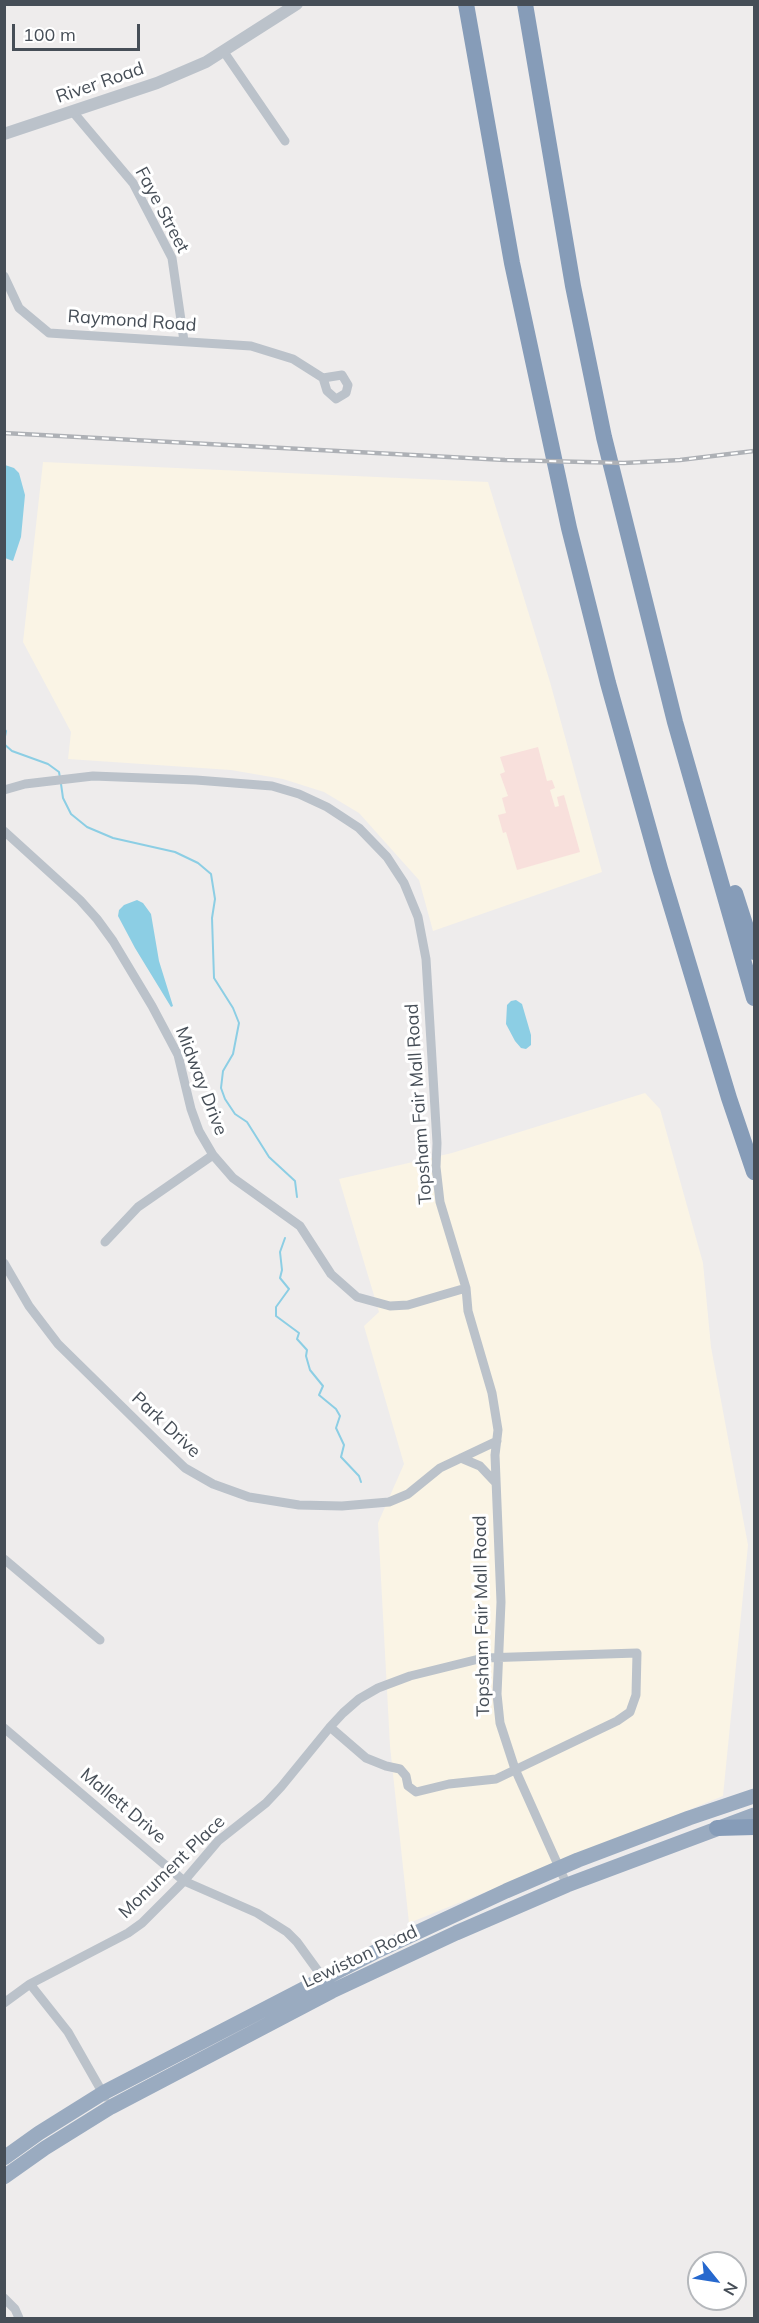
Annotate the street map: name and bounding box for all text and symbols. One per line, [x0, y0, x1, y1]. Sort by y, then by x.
scale bar [15, 12, 142, 50]
text: 100 m [23, 23, 76, 46]
street label: River Road [53, 58, 147, 108]
street label: Faye Street [130, 163, 194, 257]
street label: Raymond Road [67, 306, 197, 336]
street label: Topsham Fair Mall Road [401, 1003, 437, 1205]
street label: Midway Drive [170, 1024, 232, 1138]
street label: Park Drive [127, 1388, 205, 1462]
street label: Topsham Fair Mall Road [469, 1515, 495, 1717]
street label: Mallett Drive [76, 1764, 170, 1848]
street label: Monument Place [114, 1811, 230, 1923]
street label: Lewiston Road [299, 1921, 421, 1993]
north arrow [687, 2251, 747, 2311]
text: N [719, 2279, 743, 2299]

